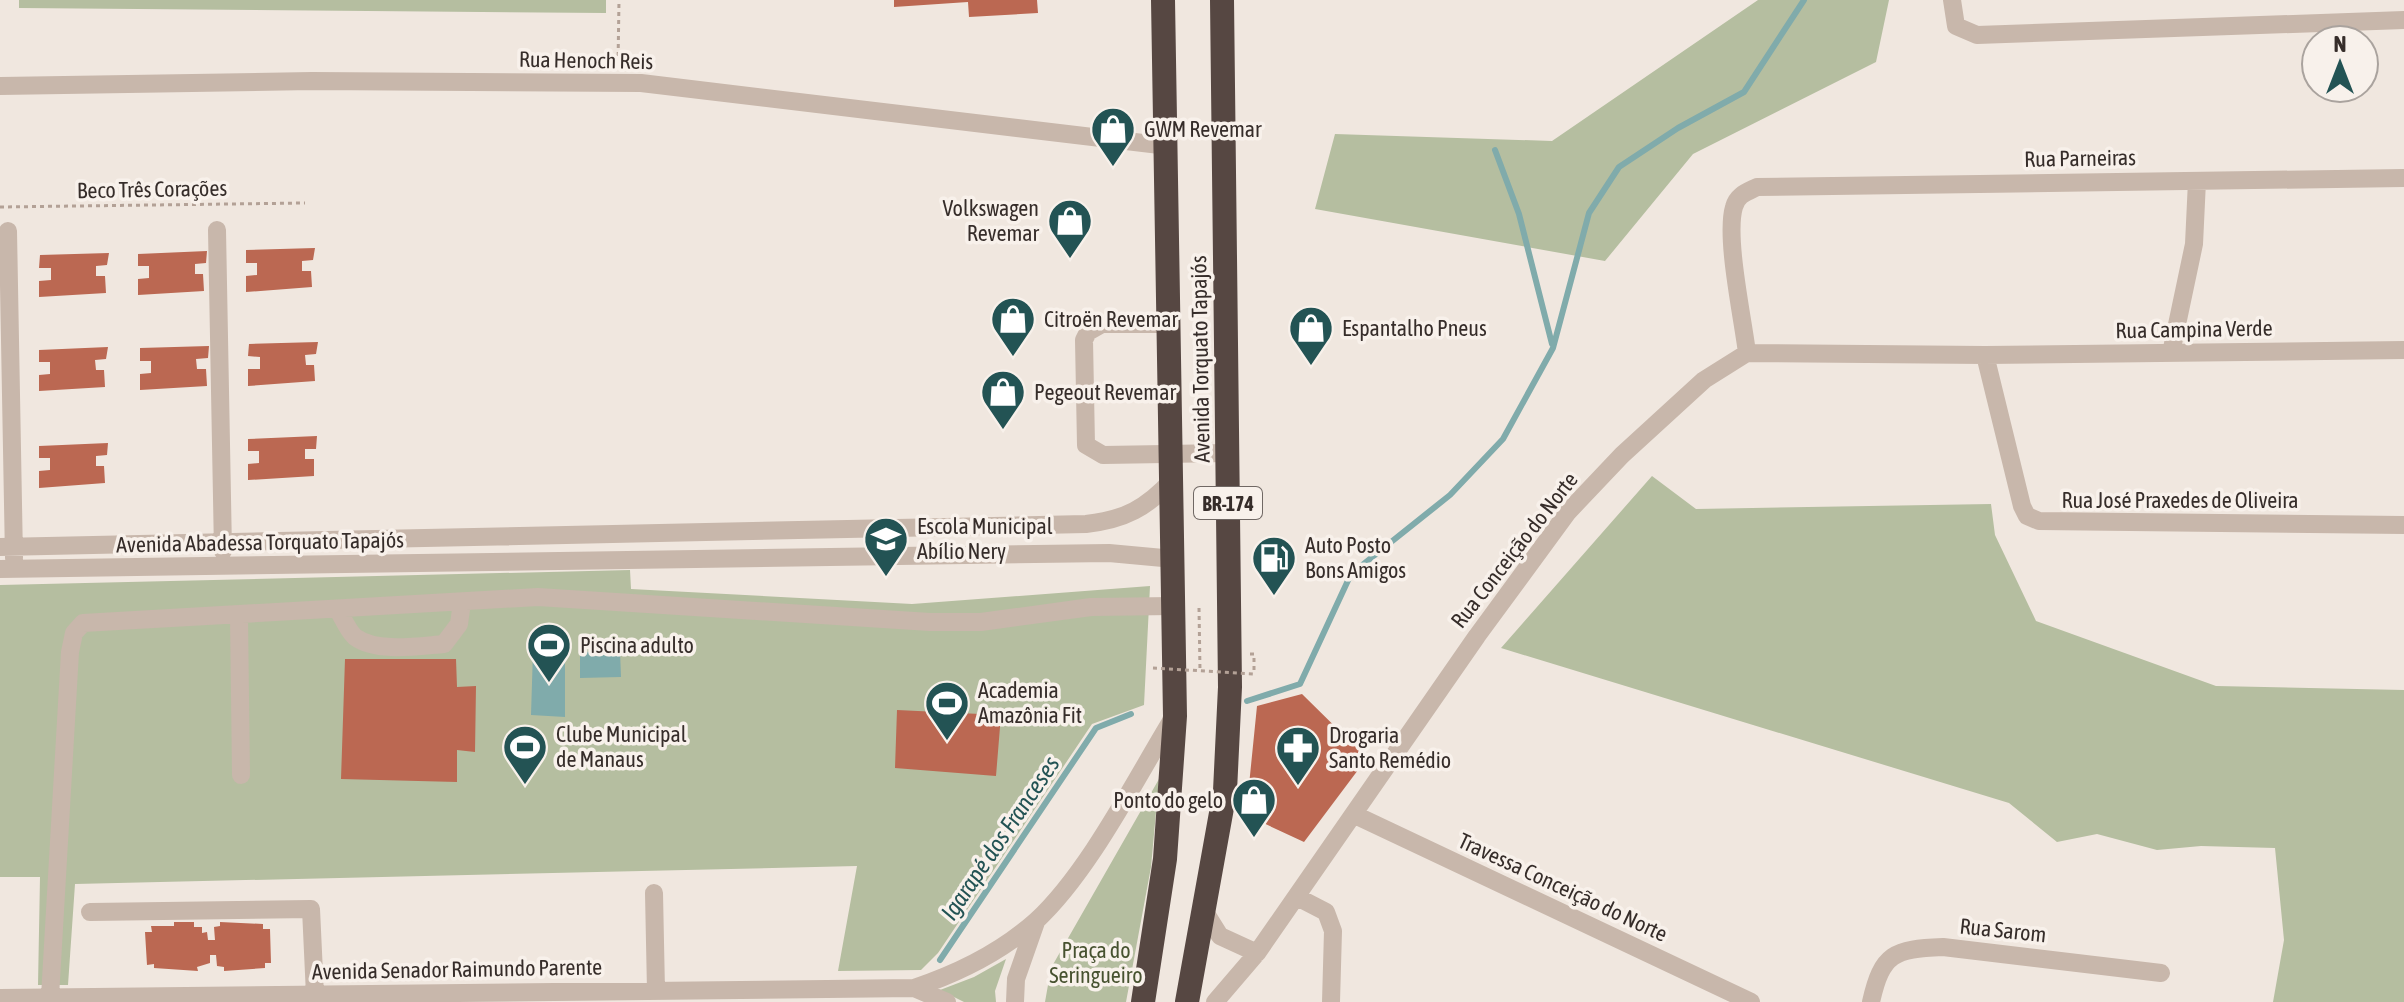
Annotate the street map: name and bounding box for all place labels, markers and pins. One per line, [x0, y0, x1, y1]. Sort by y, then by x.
shop icon: GWM Revemar [1089, 105, 1137, 168]
place label: GWM Revemar [1144, 116, 1262, 142]
place label: Volkswagen Revemar [942, 195, 1039, 246]
shop icon: Volkswagen Revemar [1046, 197, 1094, 260]
shop icon: Citroën Revemar [989, 295, 1037, 358]
shop icon: Espantalho Pneus [1287, 304, 1335, 367]
place label: Citroën Revemar [1044, 306, 1178, 332]
place label: Espantalho Pneus [1342, 315, 1487, 341]
shop icon: Pegeout Revemar [979, 368, 1027, 431]
place label: Pegeout Revemar [1034, 379, 1176, 405]
place label: Escola Municipal Abílio Nery [917, 513, 1053, 564]
school or university icon: Escola Municipal Abílio Nery [862, 515, 910, 578]
place label: Auto Posto Bons Amigos [1305, 532, 1406, 583]
fuel station icon: Auto Posto Bons Amigos [1250, 534, 1298, 597]
sports icon: Piscina adulto [525, 621, 573, 684]
place label: Piscina adulto [580, 632, 694, 658]
place label: Academia Amazônia Fit [978, 677, 1082, 728]
sports icon: Academia Amazônia Fit [923, 679, 971, 742]
place label: Clube Municipal de Manaus [556, 721, 687, 772]
place label: Drogaria Santo Remédio [1329, 722, 1451, 773]
sports icon: Clube Municipal de Manaus [501, 723, 549, 786]
pharmacy icon: Drogaria Santo Remédio [1274, 724, 1322, 787]
shop icon: Ponto do gelo [1230, 776, 1278, 839]
place label: Ponto do gelo [1113, 787, 1223, 813]

